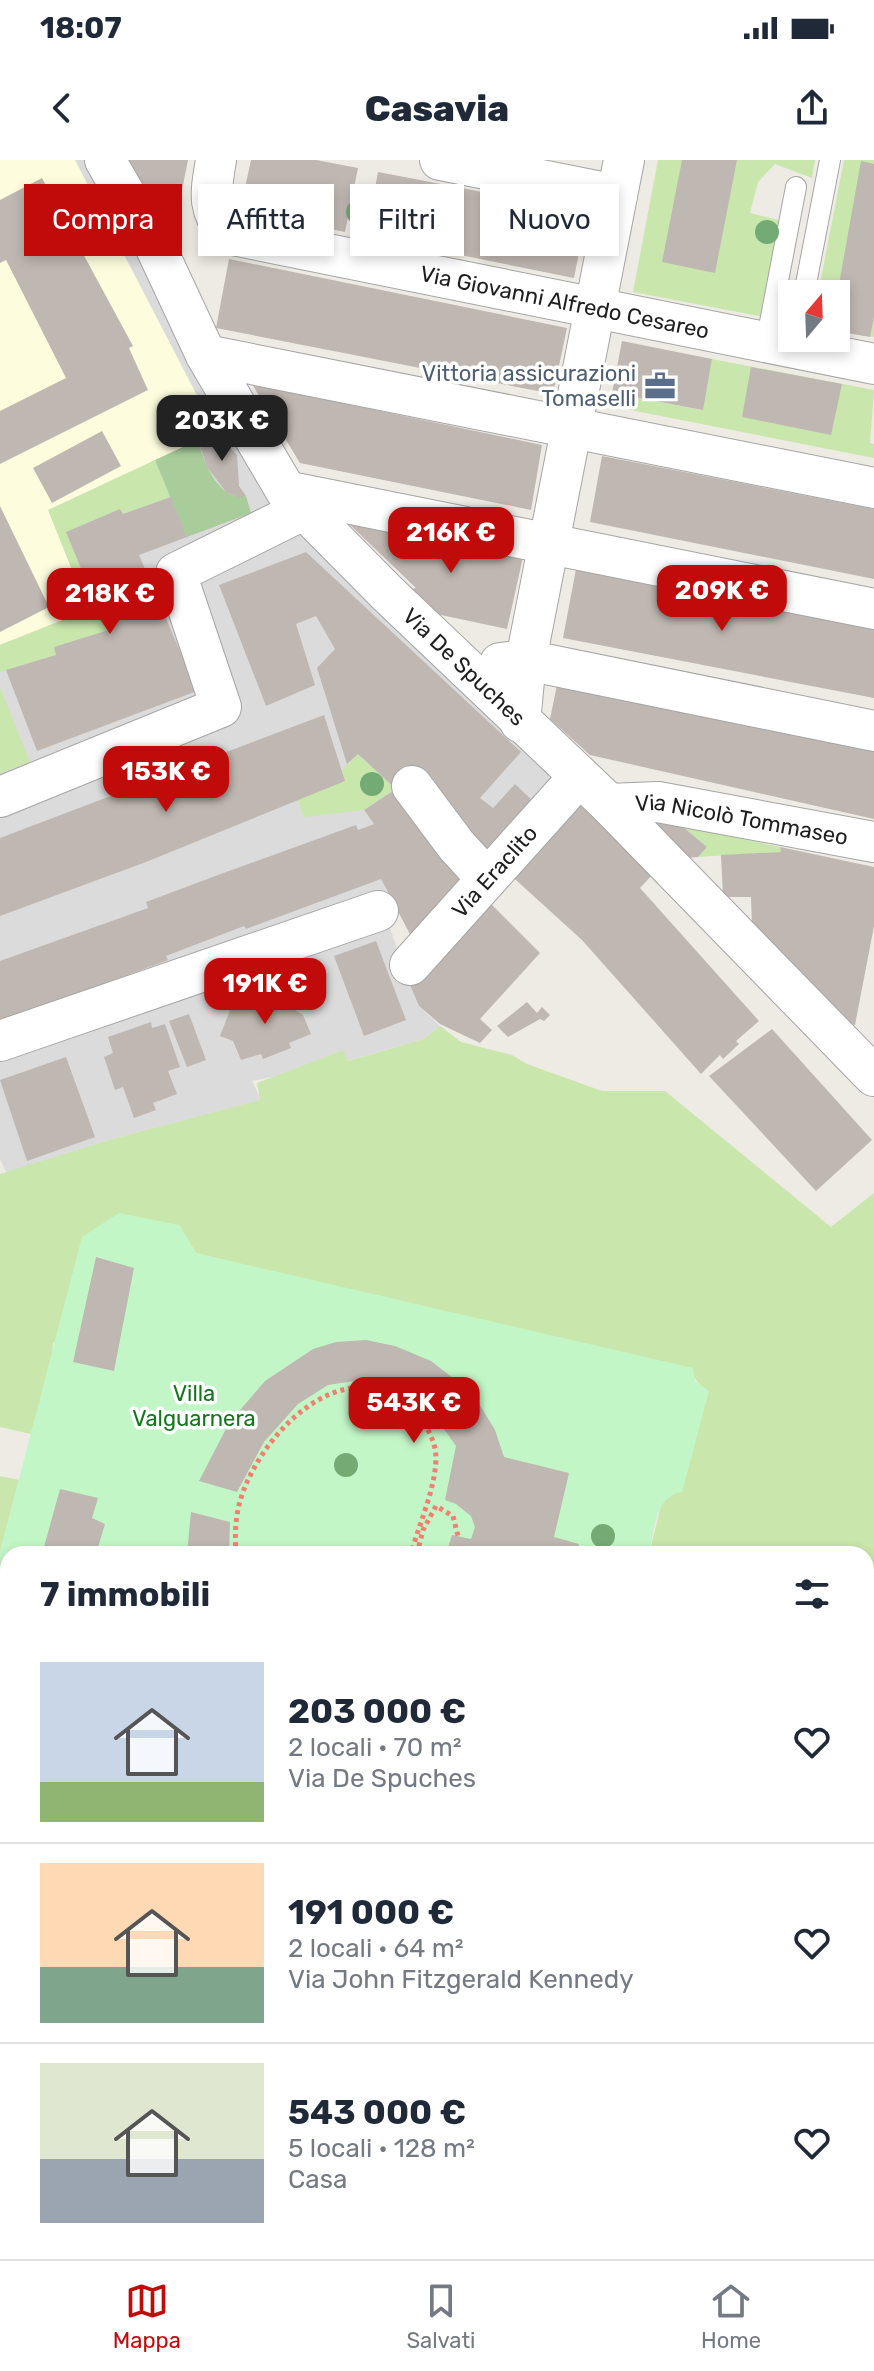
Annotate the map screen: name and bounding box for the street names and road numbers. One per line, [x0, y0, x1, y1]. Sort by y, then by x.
street label: Via Giovanni Alfredo Cesareo [418, 260, 712, 344]
street label: Via De Spuches [397, 602, 531, 731]
street label: Via Nicolò Tommaseo [634, 788, 850, 850]
street label: Via Eraclito [446, 819, 543, 923]

